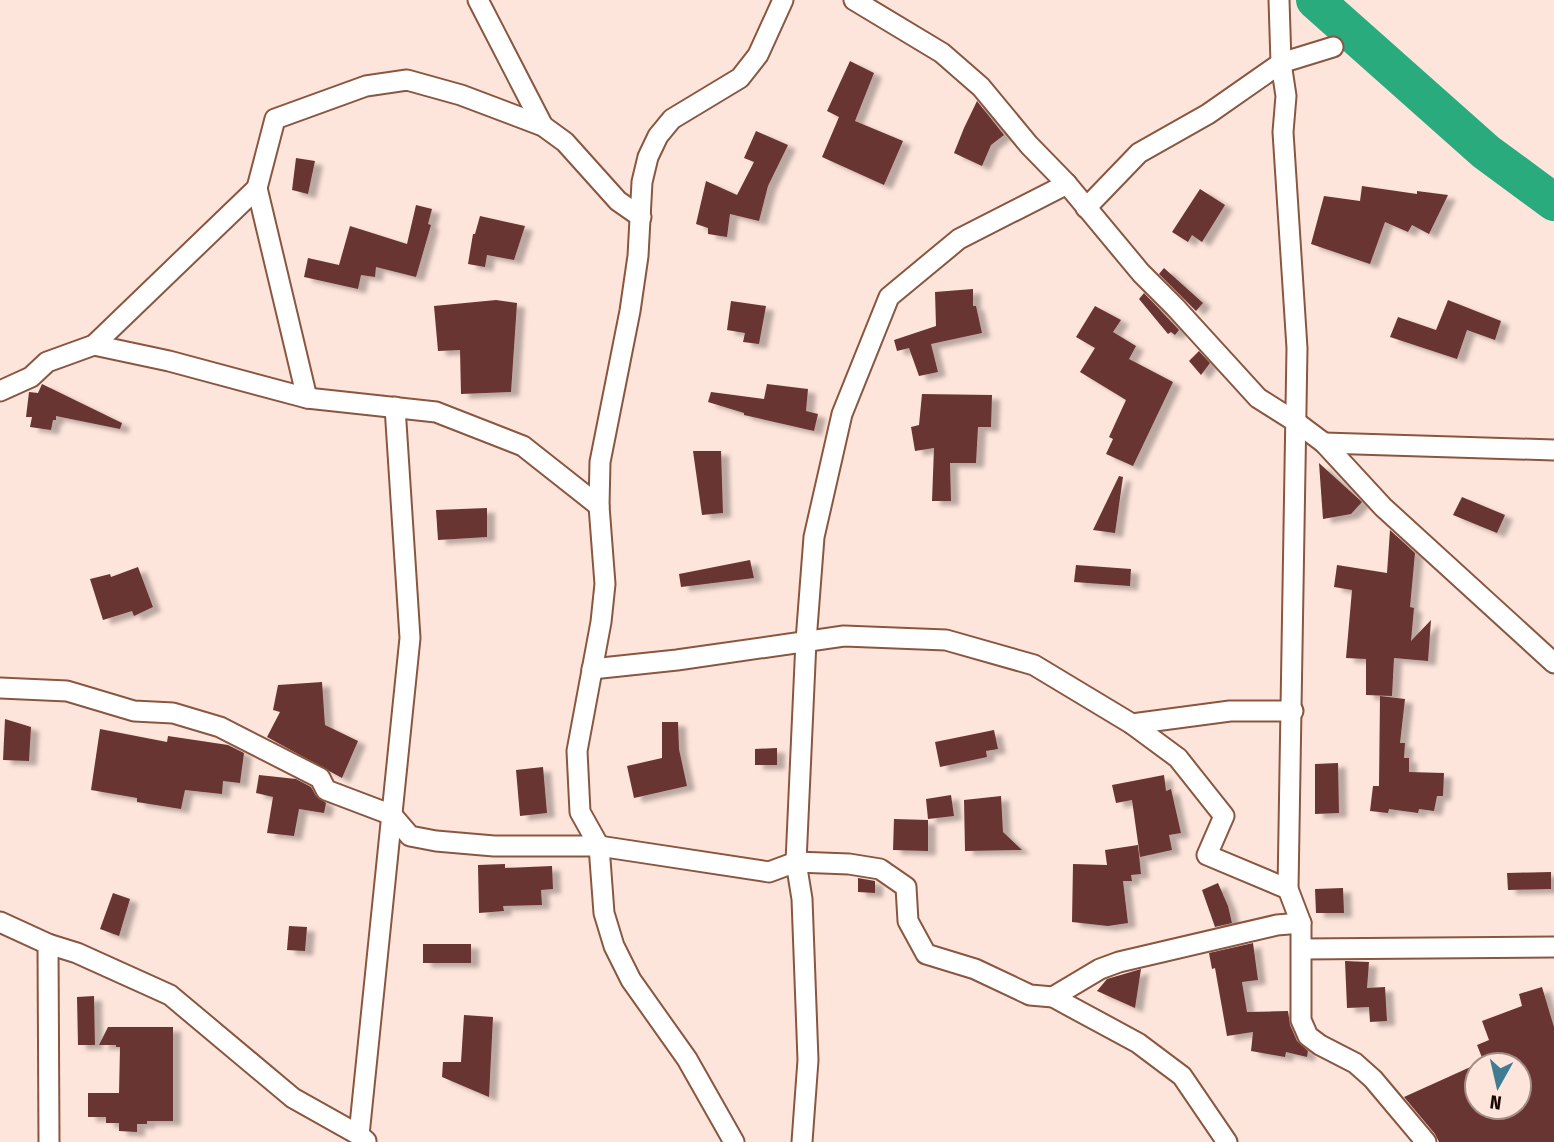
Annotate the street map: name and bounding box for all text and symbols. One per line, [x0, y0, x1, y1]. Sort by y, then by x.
north arrow [1463, 1051, 1533, 1121]
text: N [1488, 1090, 1503, 1115]

